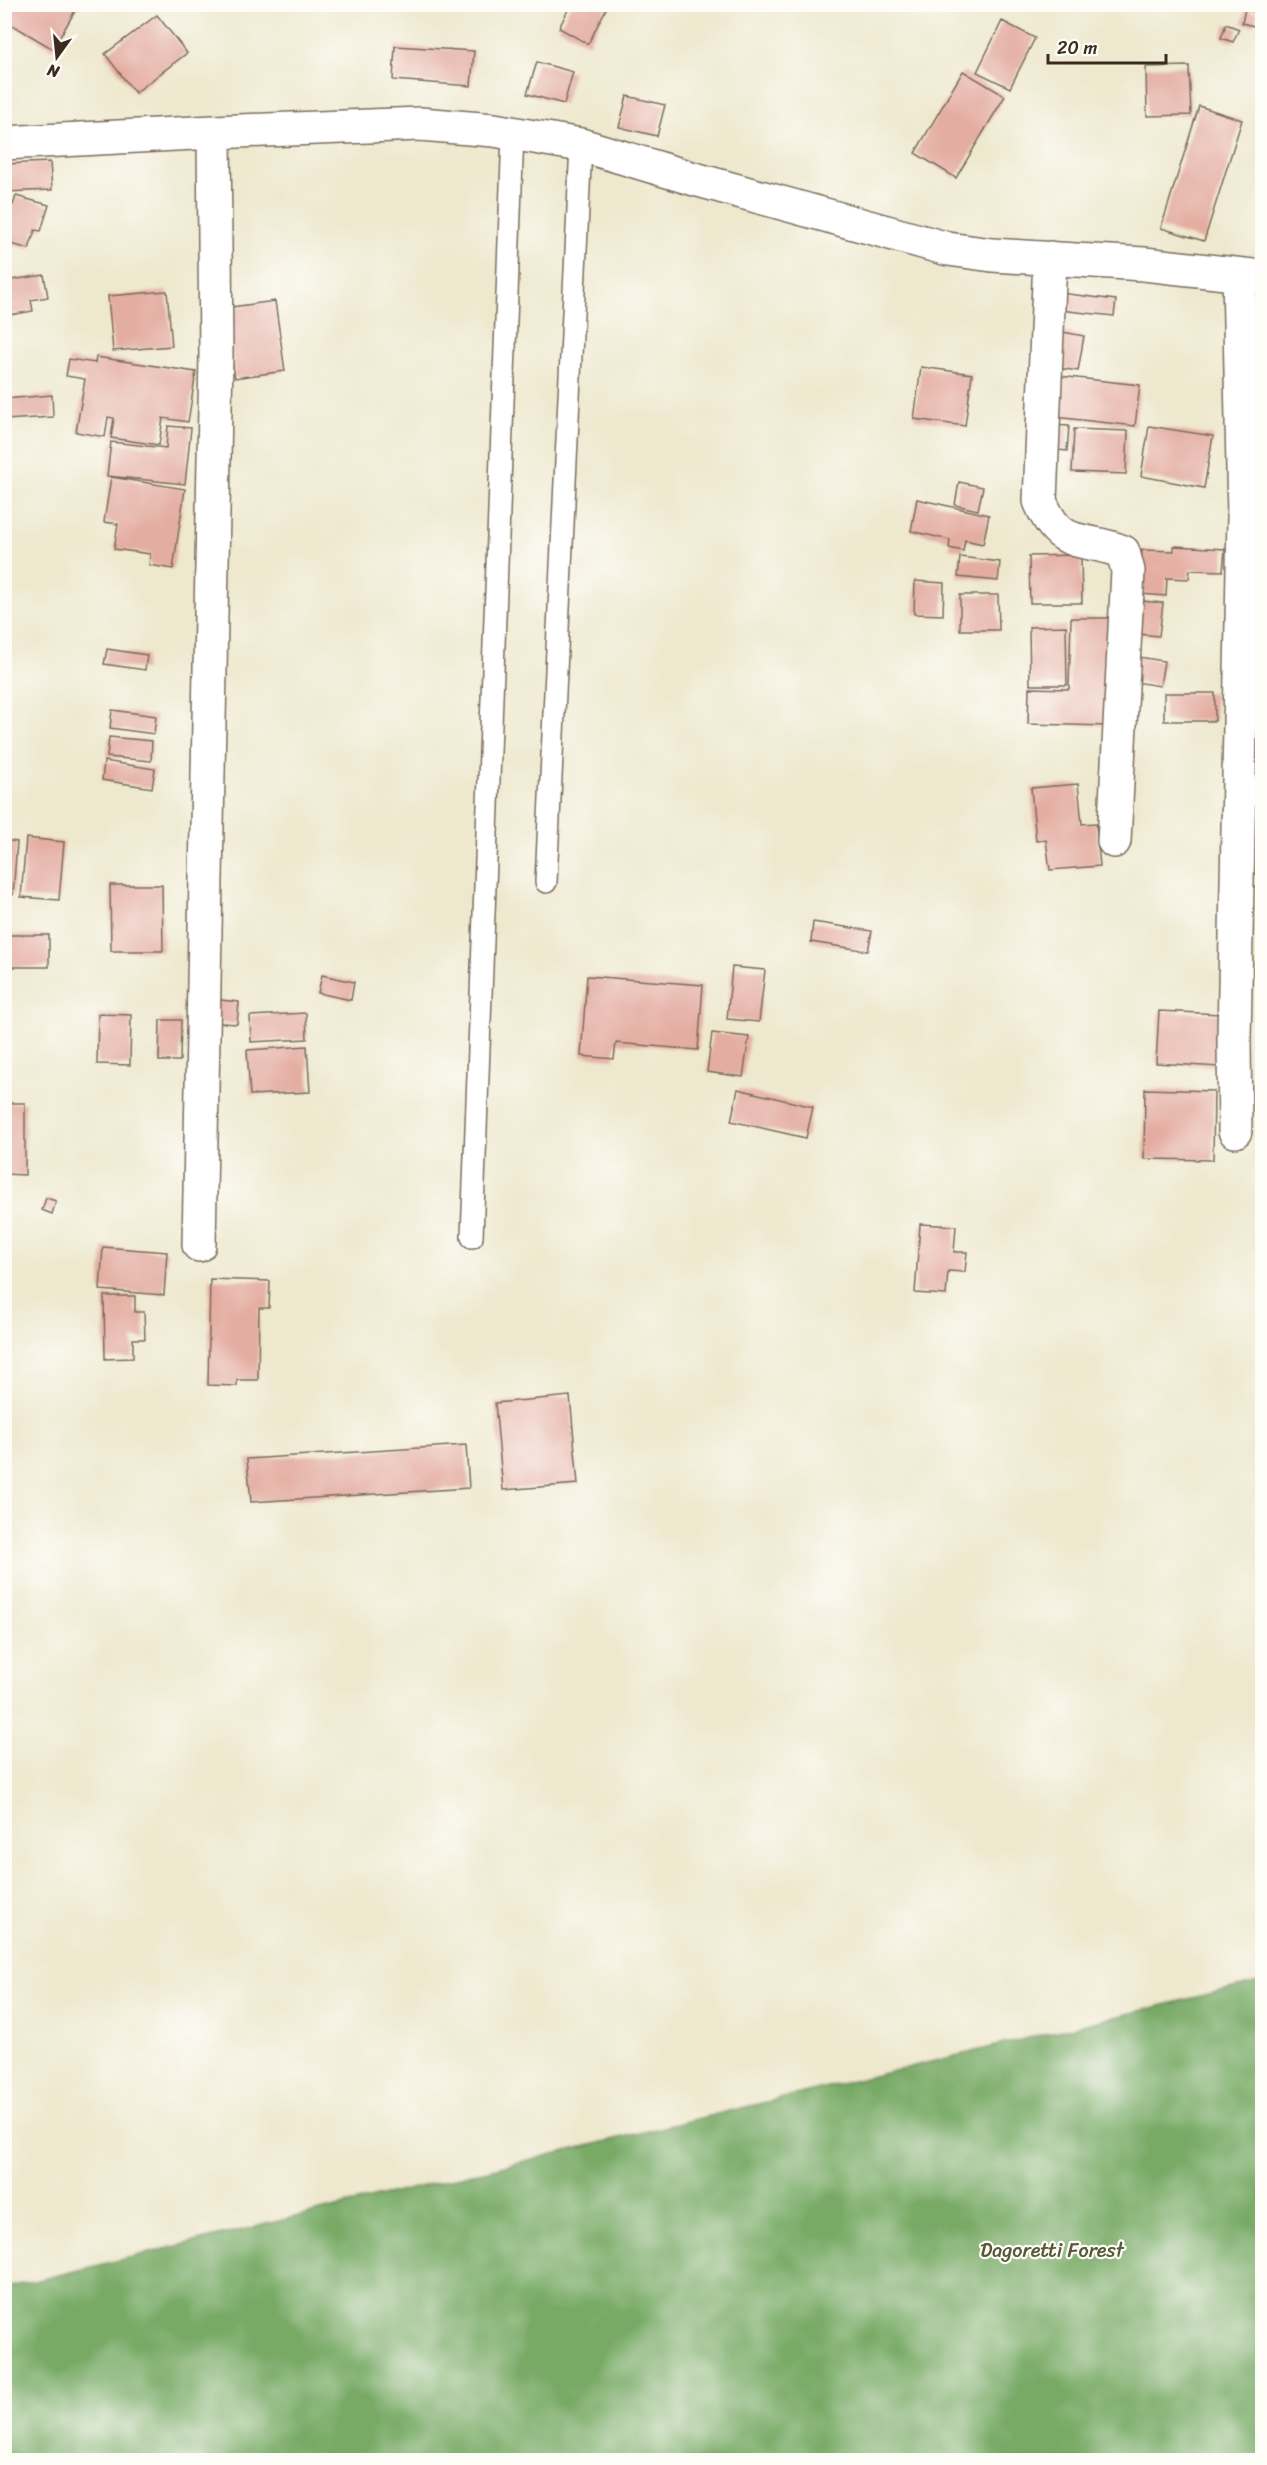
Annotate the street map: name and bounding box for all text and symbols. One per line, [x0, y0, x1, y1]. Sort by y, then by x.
north arrow [27, 27, 87, 87]
scale bar [1048, 27, 1166, 65]
text: 20 m [1057, 32, 1097, 64]
text: N [43, 55, 63, 87]
park label: Dagoretti Forest [980, 2233, 1125, 2268]

